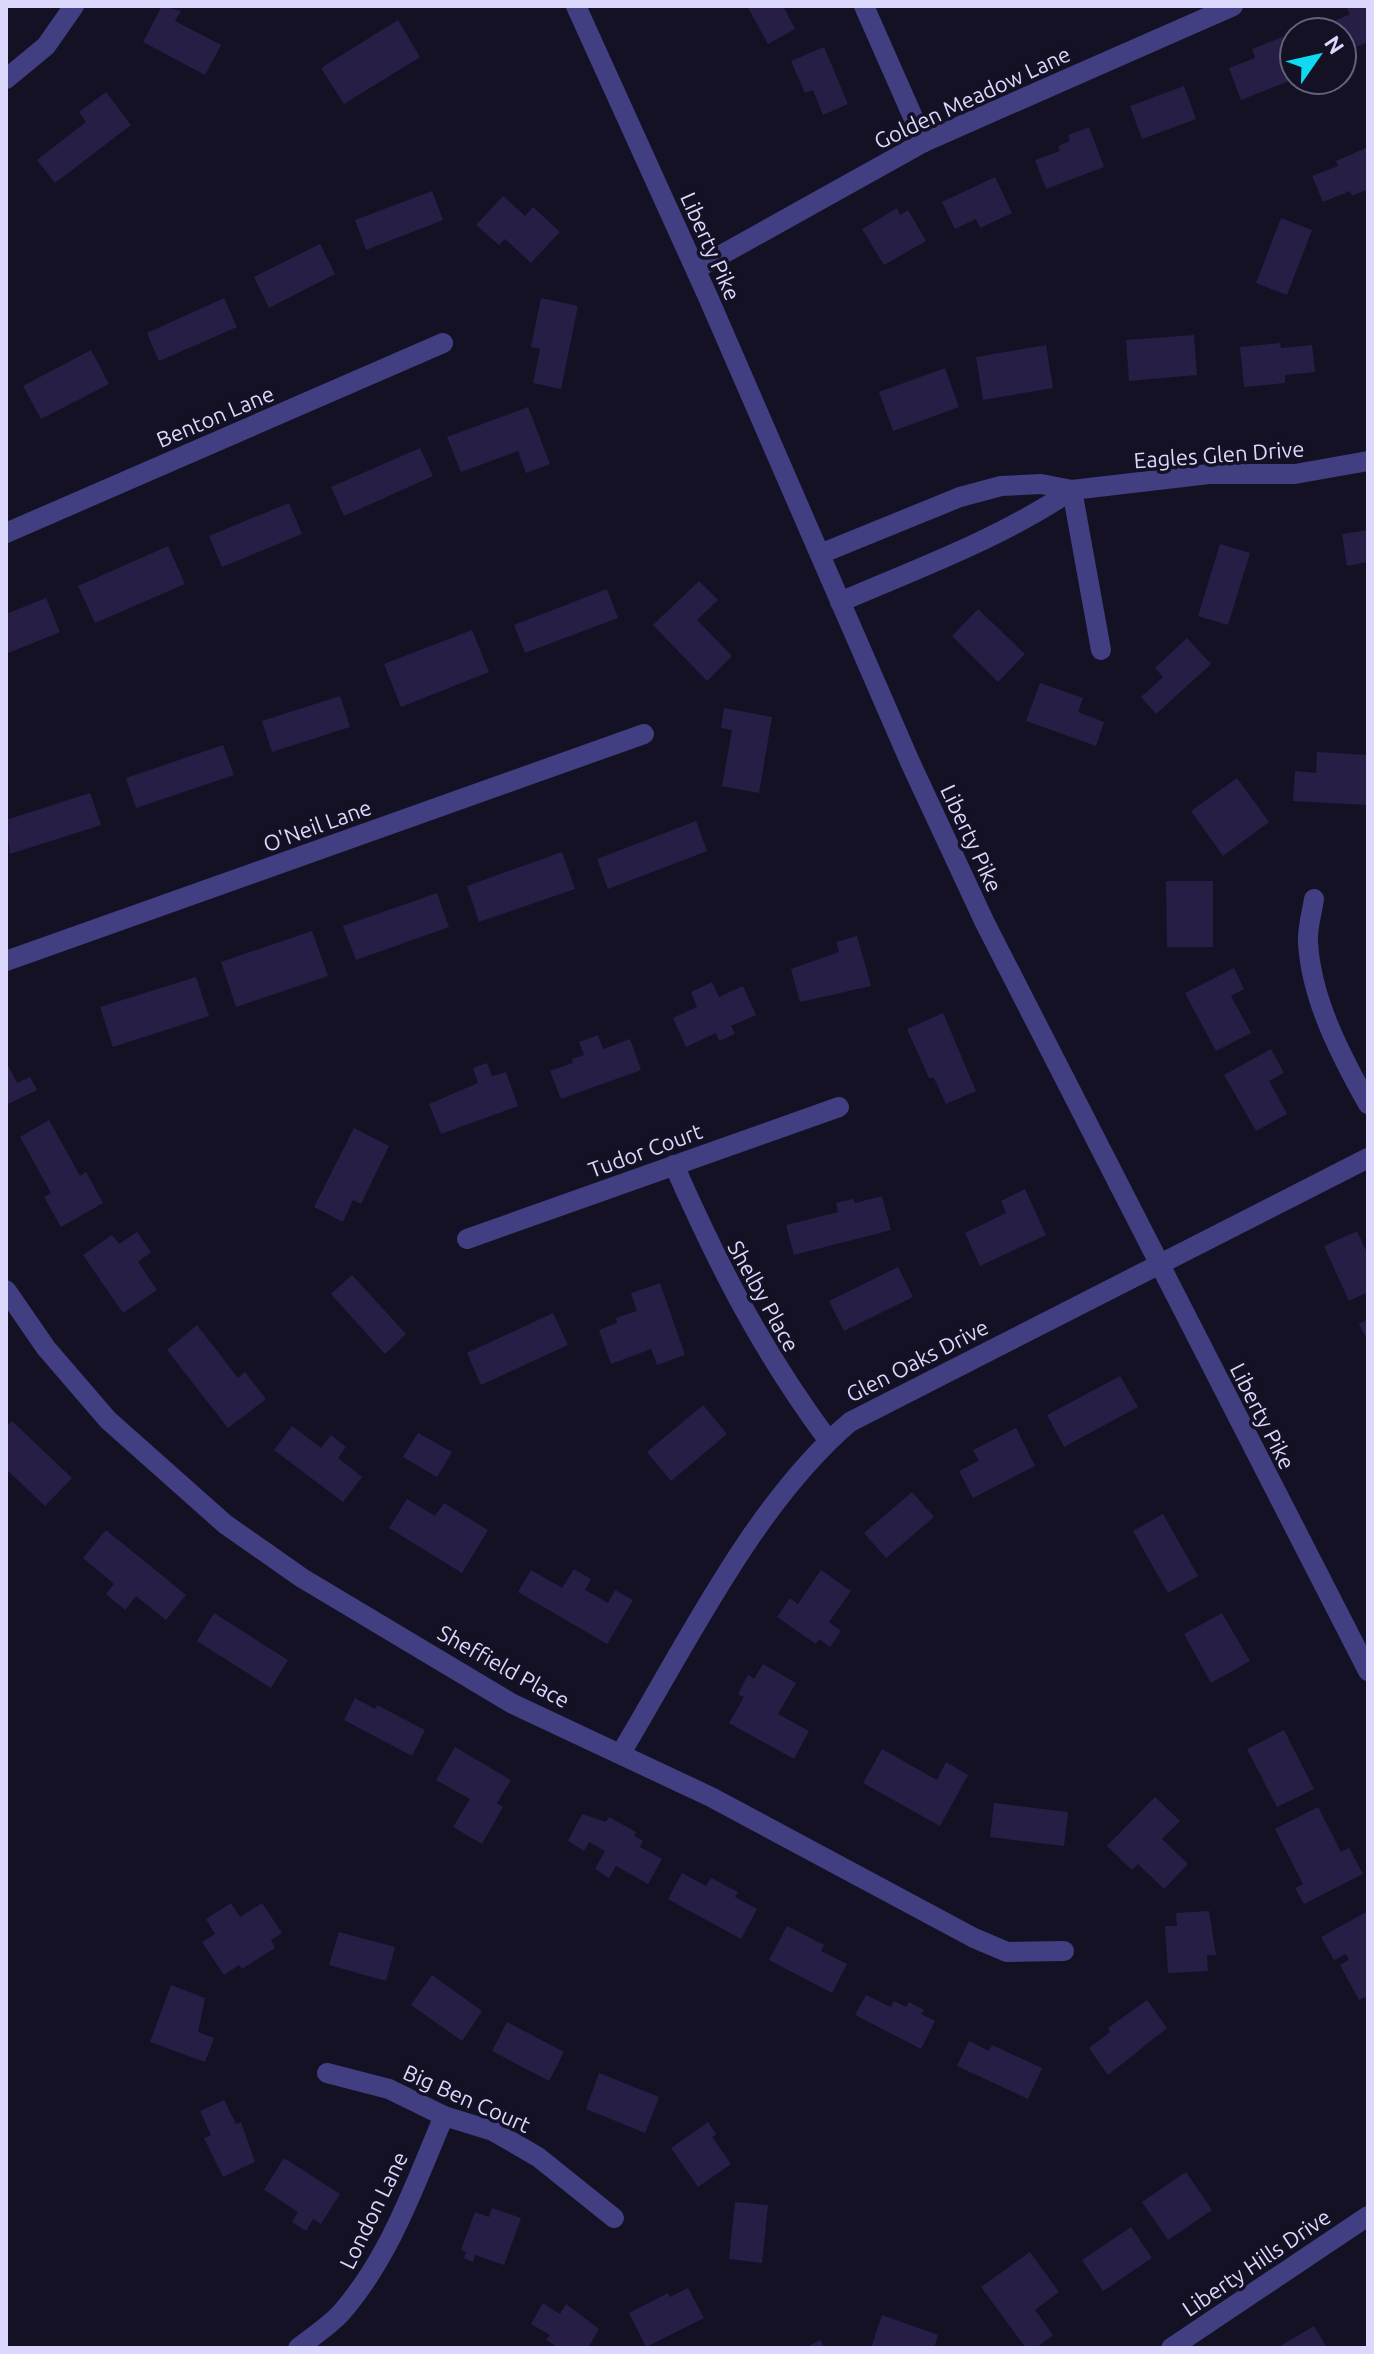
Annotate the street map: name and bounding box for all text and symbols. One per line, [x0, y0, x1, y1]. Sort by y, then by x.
north arrow [1278, 16, 1358, 96]
text: N [1320, 31, 1350, 58]
street label: Golden Meadow Lane [870, 41, 1074, 153]
street label: Liberty Pike [676, 188, 746, 304]
street label: Benton Lane [153, 380, 277, 452]
street label: Eagles Glen Drive [1133, 436, 1305, 472]
street label: Liberty Pike [936, 780, 1008, 896]
street label: O'Neil Lane [259, 794, 375, 856]
street label: Tudor Court [585, 1118, 706, 1182]
street label: Shelby Place [723, 1236, 805, 1356]
street label: Glen Oaks Drive [842, 1313, 992, 1407]
street label: Liberty Pike [1226, 1359, 1300, 1473]
street label: Sheffield Place [434, 1619, 574, 1713]
street label: Big Ben Court [400, 2059, 535, 2137]
street label: London Lane [334, 2147, 412, 2273]
street label: Liberty Hills Drive [1177, 2203, 1335, 2321]

